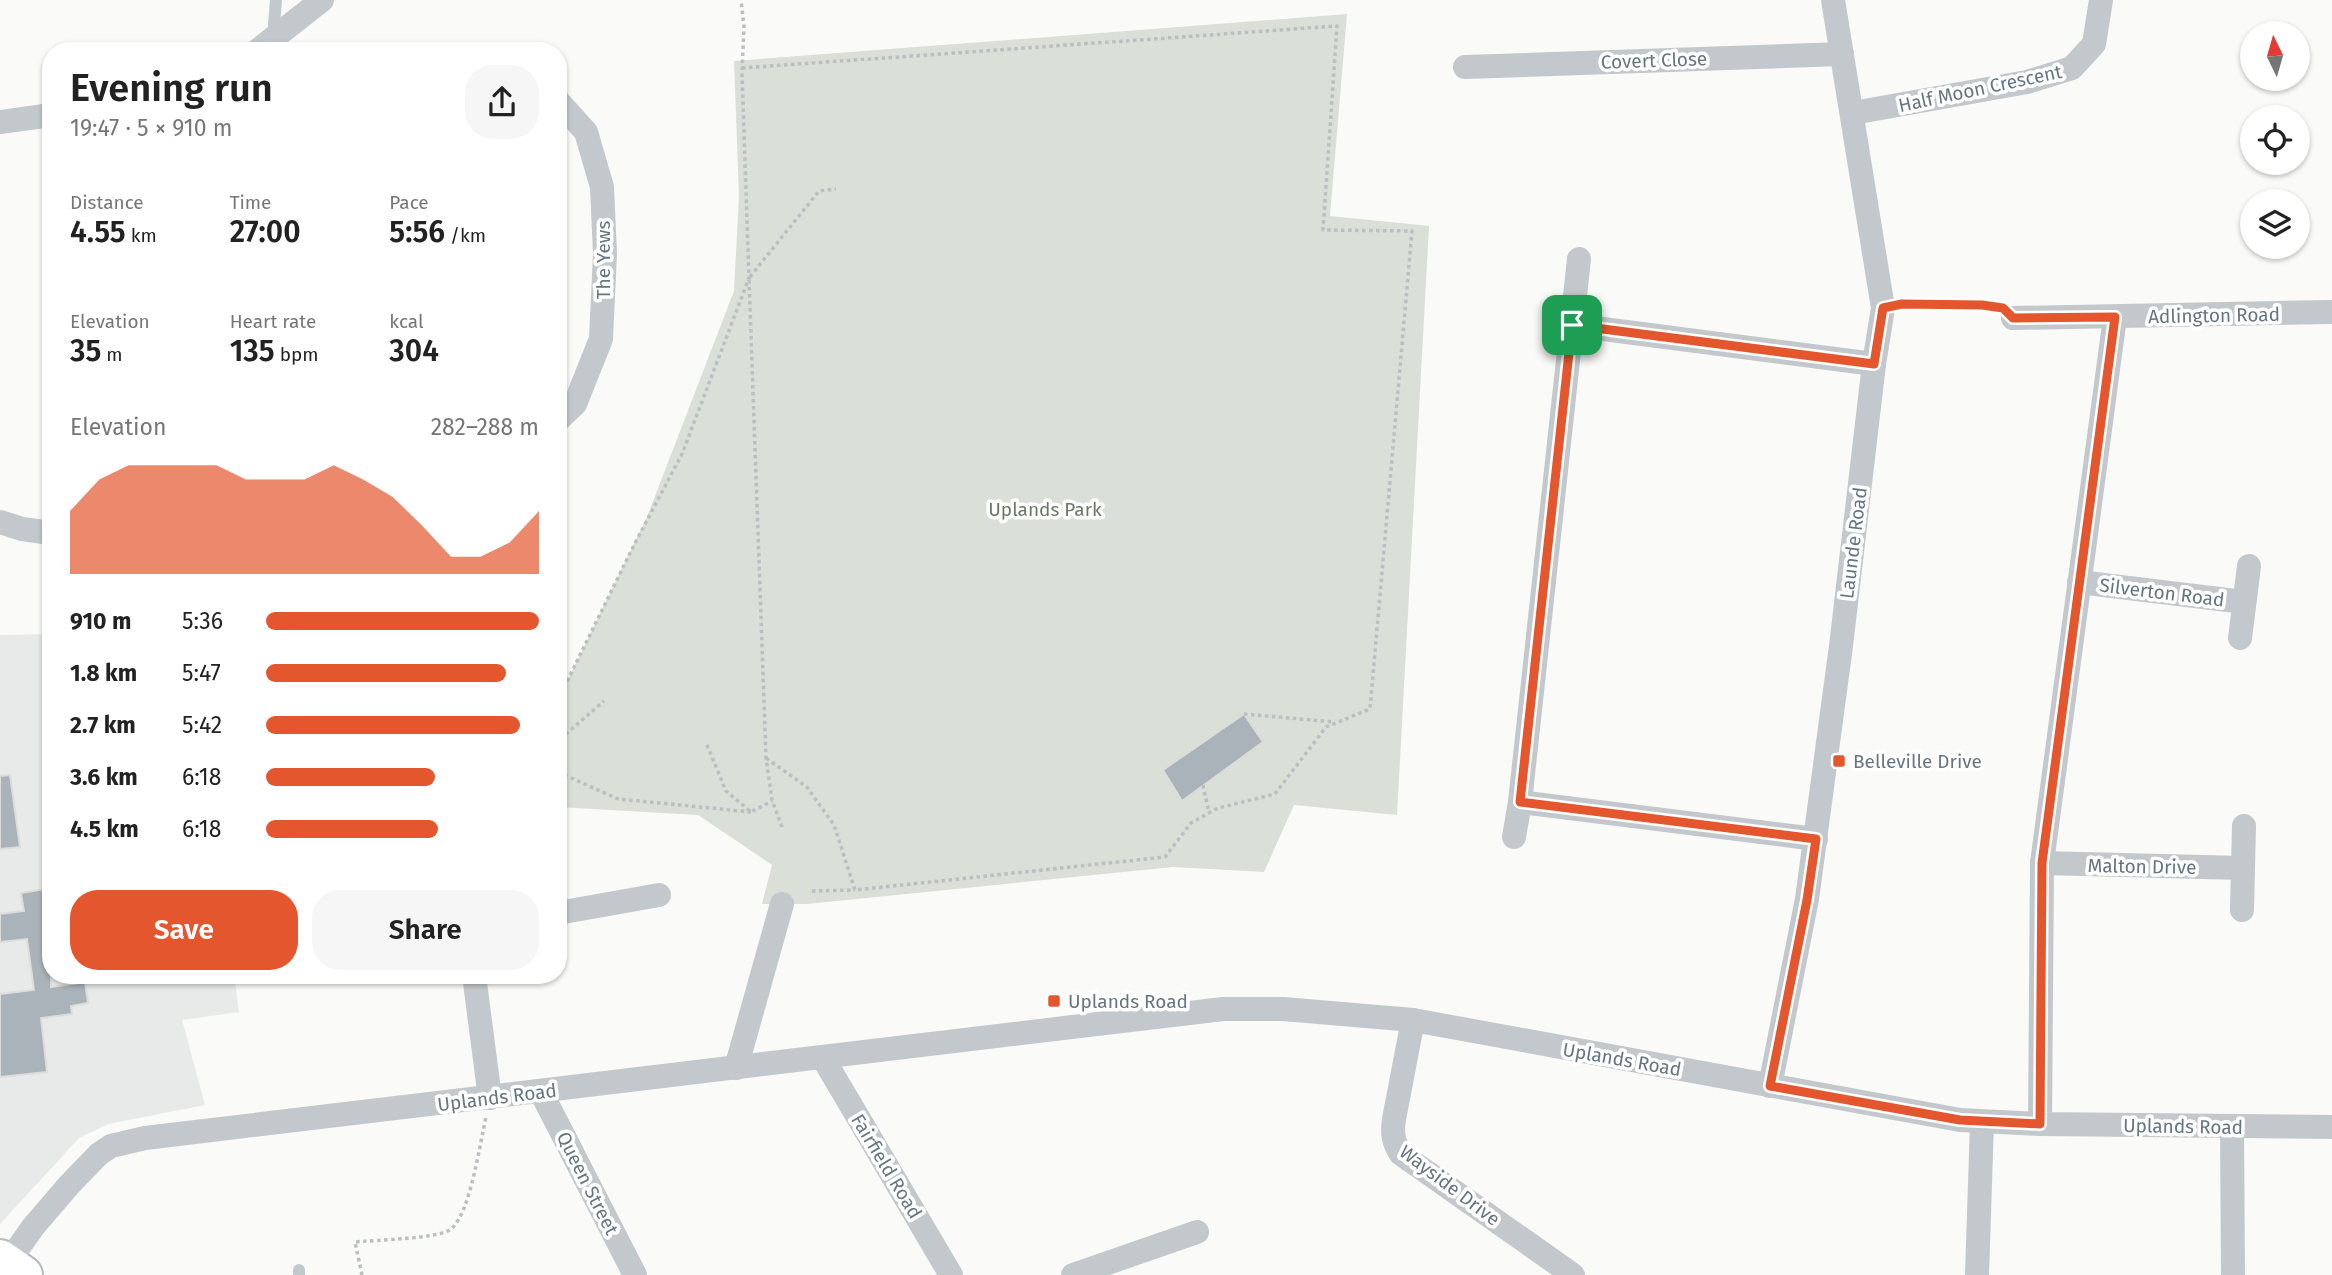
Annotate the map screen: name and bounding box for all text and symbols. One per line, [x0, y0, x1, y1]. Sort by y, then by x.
north arrow [2240, 21, 2310, 91]
map controls [2240, 21, 2310, 259]
street label: Covert Close [1600, 47, 1708, 74]
street label: Half Moon Crescent [1896, 60, 2064, 117]
text: Evening run [70, 65, 273, 111]
button: share [465, 65, 539, 139]
button: locate [2240, 105, 2310, 175]
text: 19:47 · 5 × 910 m [70, 114, 232, 142]
button: layers [2240, 189, 2310, 259]
text: Distance [70, 191, 144, 214]
text: Time [230, 191, 271, 214]
text: Pace [389, 191, 429, 214]
text: 4.55 [70, 214, 126, 250]
text: 27:00 [230, 214, 301, 250]
text: 5:56 [389, 214, 445, 250]
street label: The Yews [592, 221, 615, 299]
text: km [126, 224, 157, 247]
text: /km [445, 224, 486, 247]
pin [1542, 295, 1602, 355]
street label: Adlington Road [2148, 303, 2280, 328]
icon: arrive [1553, 306, 1591, 344]
text: Elevation [70, 310, 150, 333]
text: Heart rate [230, 310, 316, 333]
text: kcal [389, 310, 424, 333]
text: 35 [70, 333, 101, 369]
text: 135 [230, 333, 275, 369]
text: 304 [389, 333, 439, 369]
text: m [101, 343, 123, 366]
text: bpm [275, 343, 319, 366]
text: Elevation [70, 413, 166, 441]
text: 282–288 m [431, 413, 539, 441]
street label: Launde Road [1835, 486, 1872, 600]
park label: Uplands Park [988, 498, 1102, 521]
street label: Silverton Road [2098, 573, 2226, 612]
text: 910 m [70, 607, 131, 635]
text: 5:36 [182, 607, 223, 635]
text: 1.8 km [70, 659, 137, 687]
text: 5:47 [182, 659, 221, 687]
text: 2.7 km [70, 711, 136, 739]
text: 5:42 [182, 711, 222, 739]
place label: Belleville Drive [1853, 750, 1982, 773]
marker: Belleville Drive [1831, 753, 1847, 769]
text: 3.6 km [70, 763, 138, 791]
text: 6:18 [182, 763, 222, 791]
text: 4.5 km [70, 815, 139, 843]
text: 6:18 [182, 815, 222, 843]
street label: Malton Drive [2087, 854, 2197, 879]
button: Save [70, 890, 298, 970]
button: Share [312, 890, 539, 970]
place label: Uplands Road [1068, 990, 1188, 1013]
marker: Uplands Road [1046, 993, 1062, 1009]
street label: Uplands Road [1561, 1038, 1683, 1081]
street label: Uplands Road [436, 1079, 558, 1116]
street label: Fairfield Road [846, 1110, 927, 1223]
street label: Uplands Road [2123, 1114, 2243, 1139]
street label: Queen Street [552, 1128, 623, 1239]
street label: Wayside Drive [1395, 1140, 1505, 1231]

